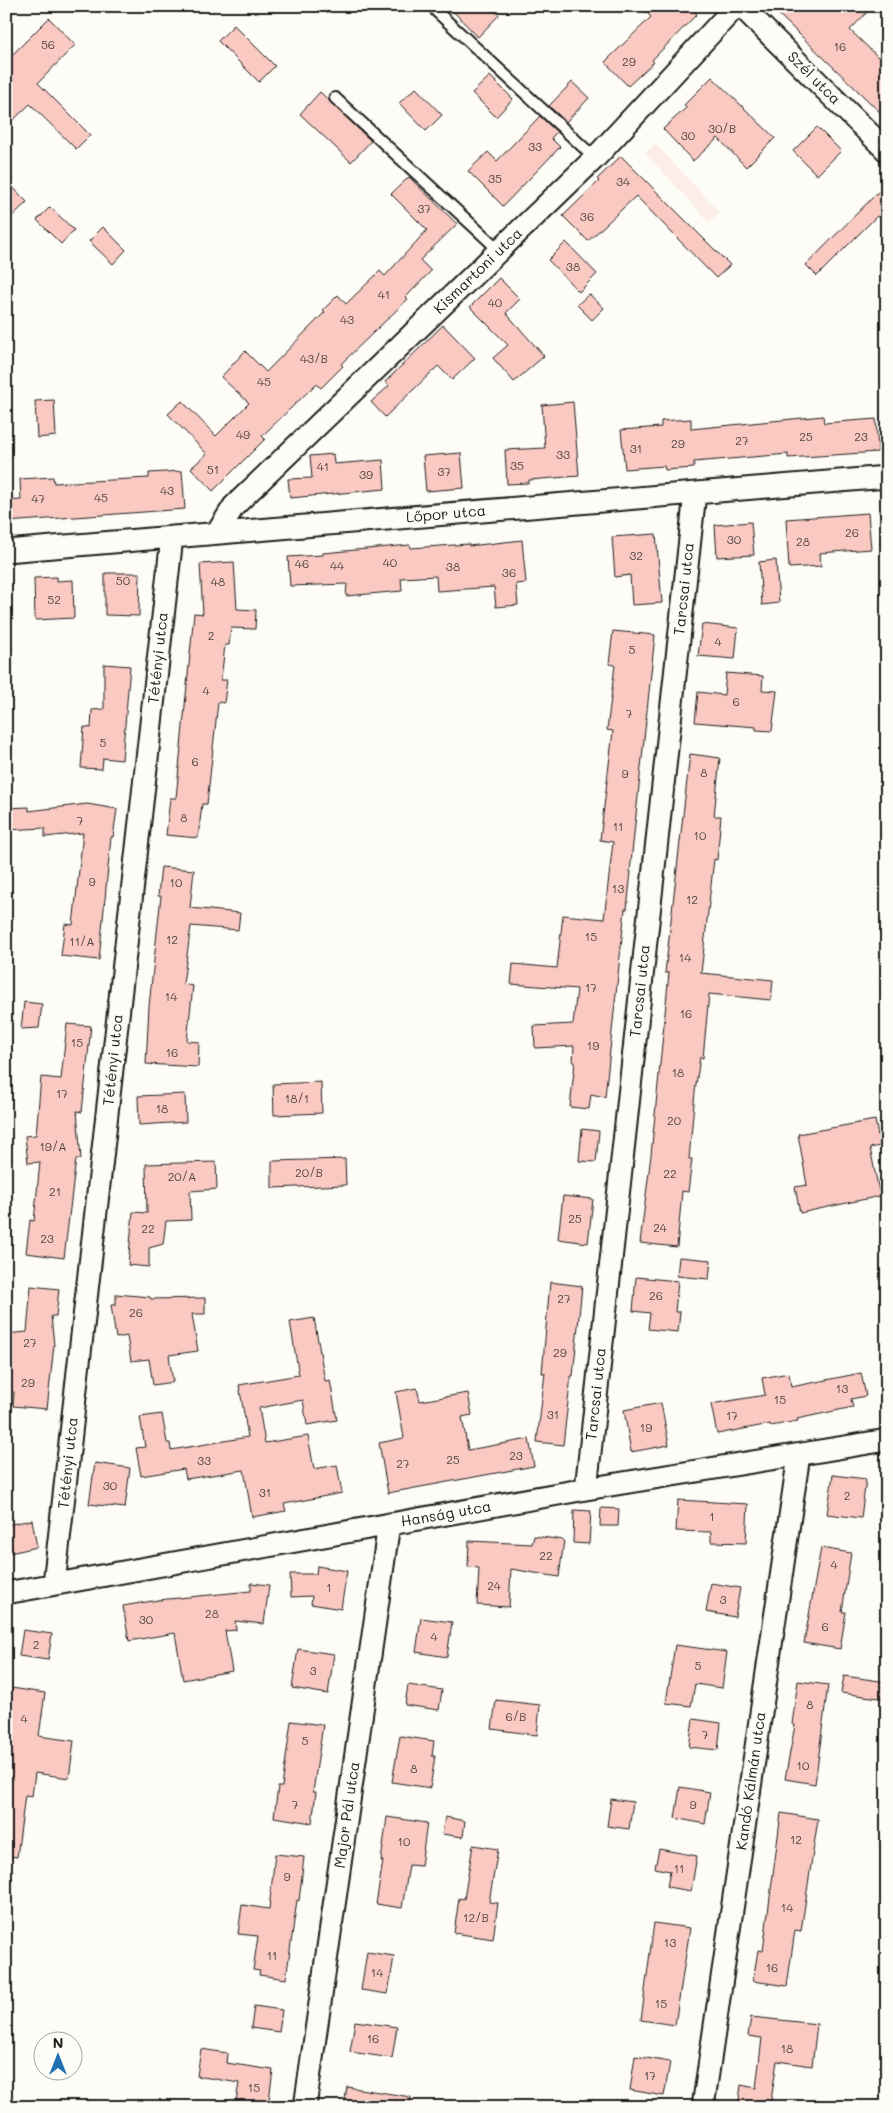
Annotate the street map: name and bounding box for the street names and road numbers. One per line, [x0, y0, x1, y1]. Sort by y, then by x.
street label: Szél utca [784, 46, 846, 108]
street label: Kismartoni utca [429, 223, 526, 318]
street label: Lőpor utca [405, 500, 487, 526]
street label: Tarcsai utca [668, 542, 698, 636]
street label: Tétényi utca [142, 611, 172, 705]
street label: Tarcsai utca [624, 944, 654, 1038]
street label: Tétényi utca [97, 1013, 127, 1107]
street label: Tarcsai utca [580, 1347, 610, 1441]
street label: Tétényi utca [52, 1416, 82, 1510]
street label: Hanság utca [399, 1495, 493, 1531]
street label: Kandó Kálmán utca [730, 1710, 770, 1851]
street label: Major Pál utca [329, 1760, 363, 1870]

